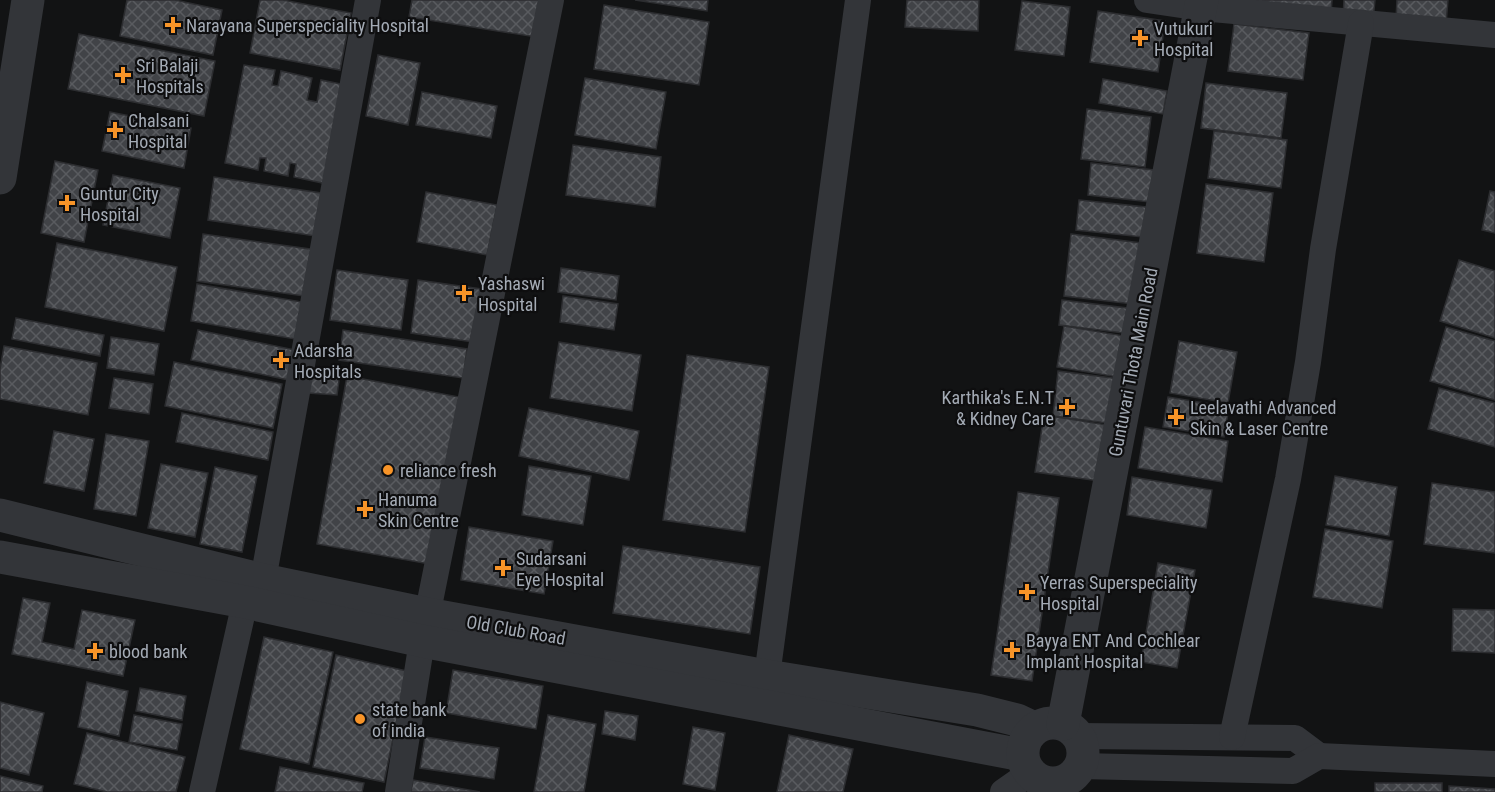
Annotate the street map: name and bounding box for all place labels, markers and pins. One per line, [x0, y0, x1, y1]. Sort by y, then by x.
place label: Narayana Superspeciality Hospital [186, 15, 429, 36]
marker: Narayana Superspeciality Hospital [164, 16, 182, 34]
place label: Vutukuri Hospital [1154, 18, 1214, 60]
marker: Vutukuri Hospital [1131, 29, 1149, 47]
place label: Sri Balaji Hospitals [136, 55, 204, 97]
marker: Sri Balaji Hospitals [114, 66, 132, 84]
place label: Chalsani Hospital [128, 110, 189, 152]
marker: Chalsani Hospital [106, 121, 124, 139]
place label: Guntur City Hospital [80, 183, 159, 225]
marker: Guntur City Hospital [58, 194, 76, 212]
place label: Yashaswi Hospital [478, 273, 545, 315]
marker: Yashaswi Hospital [455, 284, 473, 302]
place label: Adarsha Hospitals [294, 340, 362, 382]
marker: Adarsha Hospitals [272, 351, 290, 369]
place label: Karthika's E.N.T & Kidney Care [942, 387, 1054, 429]
place label: Leelavathi Advanced Skin & Laser Centre [1190, 397, 1336, 439]
marker: Karthika's E.N.T & Kidney Care [1058, 398, 1076, 416]
marker: Leelavathi Advanced Skin & Laser Centre [1167, 408, 1185, 426]
place label: reliance fresh [400, 460, 497, 481]
marker: reliance fresh [381, 463, 395, 477]
place label: Hanuma Skin Centre [378, 489, 459, 531]
marker: Hanuma Skin Centre [356, 500, 374, 518]
place label: Sudarsani Eye Hospital [516, 548, 604, 590]
marker: Sudarsani Eye Hospital [494, 559, 512, 577]
place label: Yerras Superspeciality Hospital [1040, 572, 1198, 614]
marker: Yerras Superspeciality Hospital [1018, 583, 1036, 601]
place label: Bayya ENT And Cochlear Implant Hospital [1026, 630, 1201, 672]
place label: blood bank [109, 641, 187, 662]
marker: Bayya ENT And Cochlear Implant Hospital [1003, 641, 1021, 659]
marker: blood bank [86, 642, 104, 660]
place label: state bank of india [372, 699, 446, 741]
marker: state bank of india [353, 712, 367, 726]

